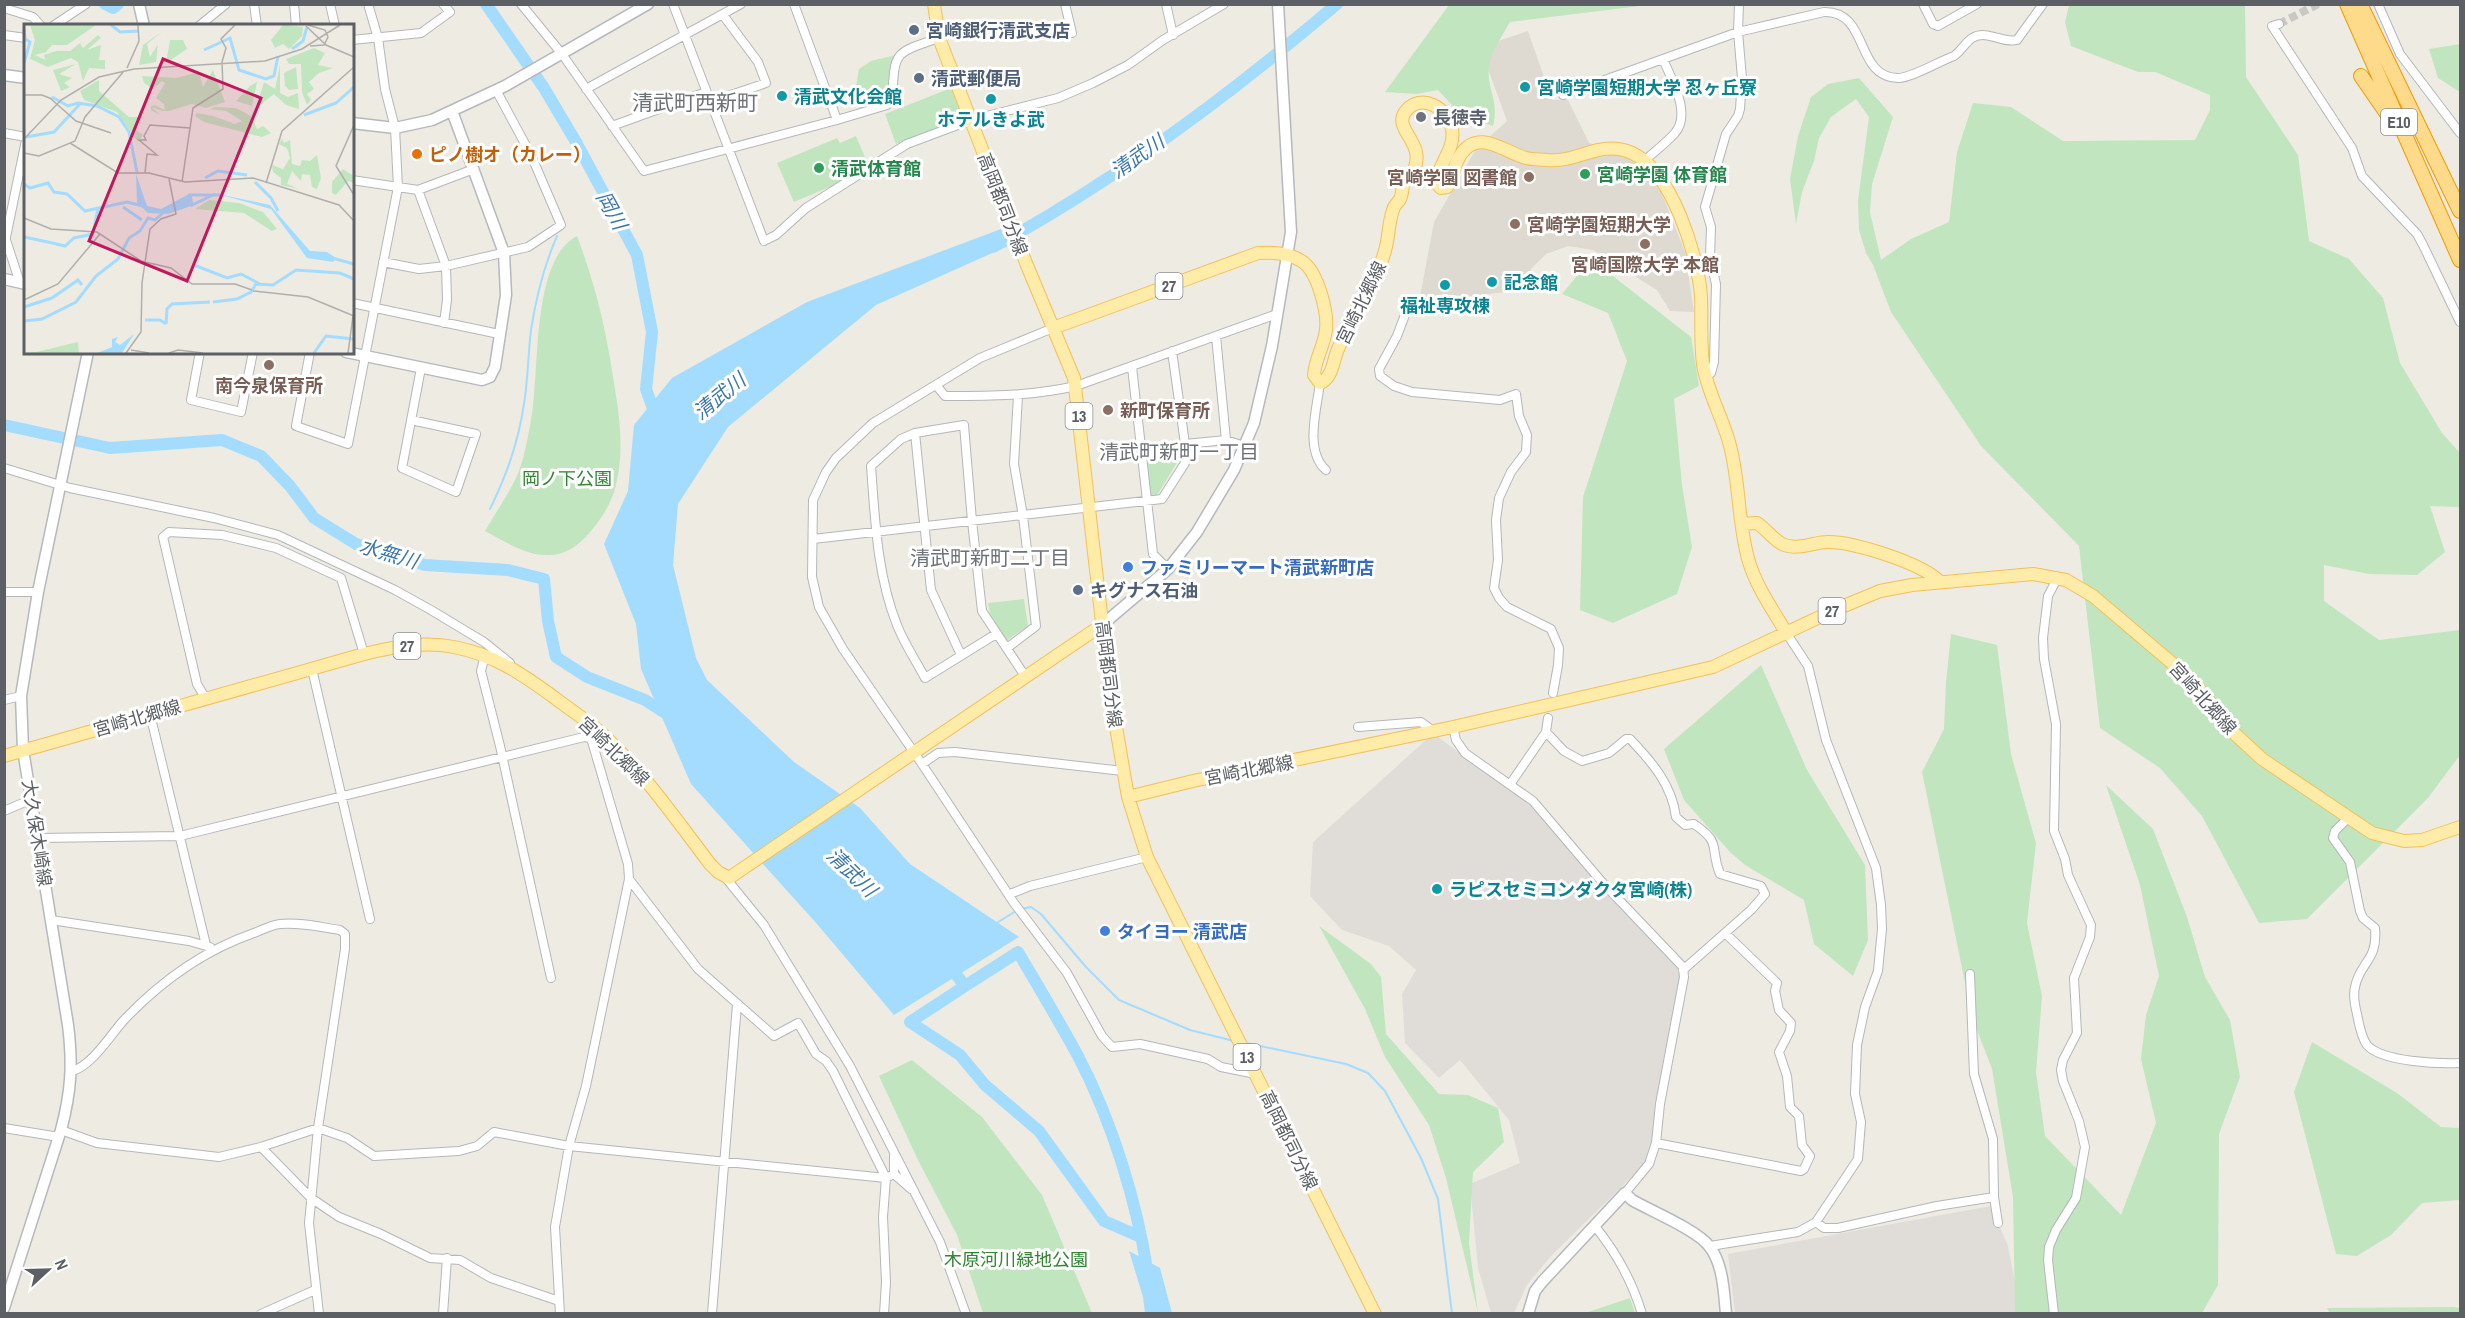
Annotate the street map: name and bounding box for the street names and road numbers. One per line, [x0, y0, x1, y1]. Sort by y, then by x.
road number: E10 [2381, 109, 2417, 135]
street label: 高岡都司分線 [972, 149, 1034, 259]
street label: 宮崎北郷線 [1330, 257, 1392, 349]
road number: 27 [1156, 273, 1182, 299]
road number: 13 [1066, 403, 1092, 429]
road number: 27 [1818, 598, 1846, 624]
street label: 高岡都司分線 [1090, 619, 1128, 729]
road number: 27 [394, 633, 420, 659]
street label: 宮崎北郷線 [2164, 656, 2242, 740]
street label: 宮崎北郷線 [90, 694, 184, 742]
street label: 宮崎北郷線 [573, 711, 655, 791]
street label: 宮崎北郷線 [1202, 749, 1296, 791]
street label: 大久保木崎線 [16, 778, 58, 888]
road number: 13 [1234, 1044, 1260, 1070]
street label: 高岡都司分線 [1254, 1086, 1324, 1194]

